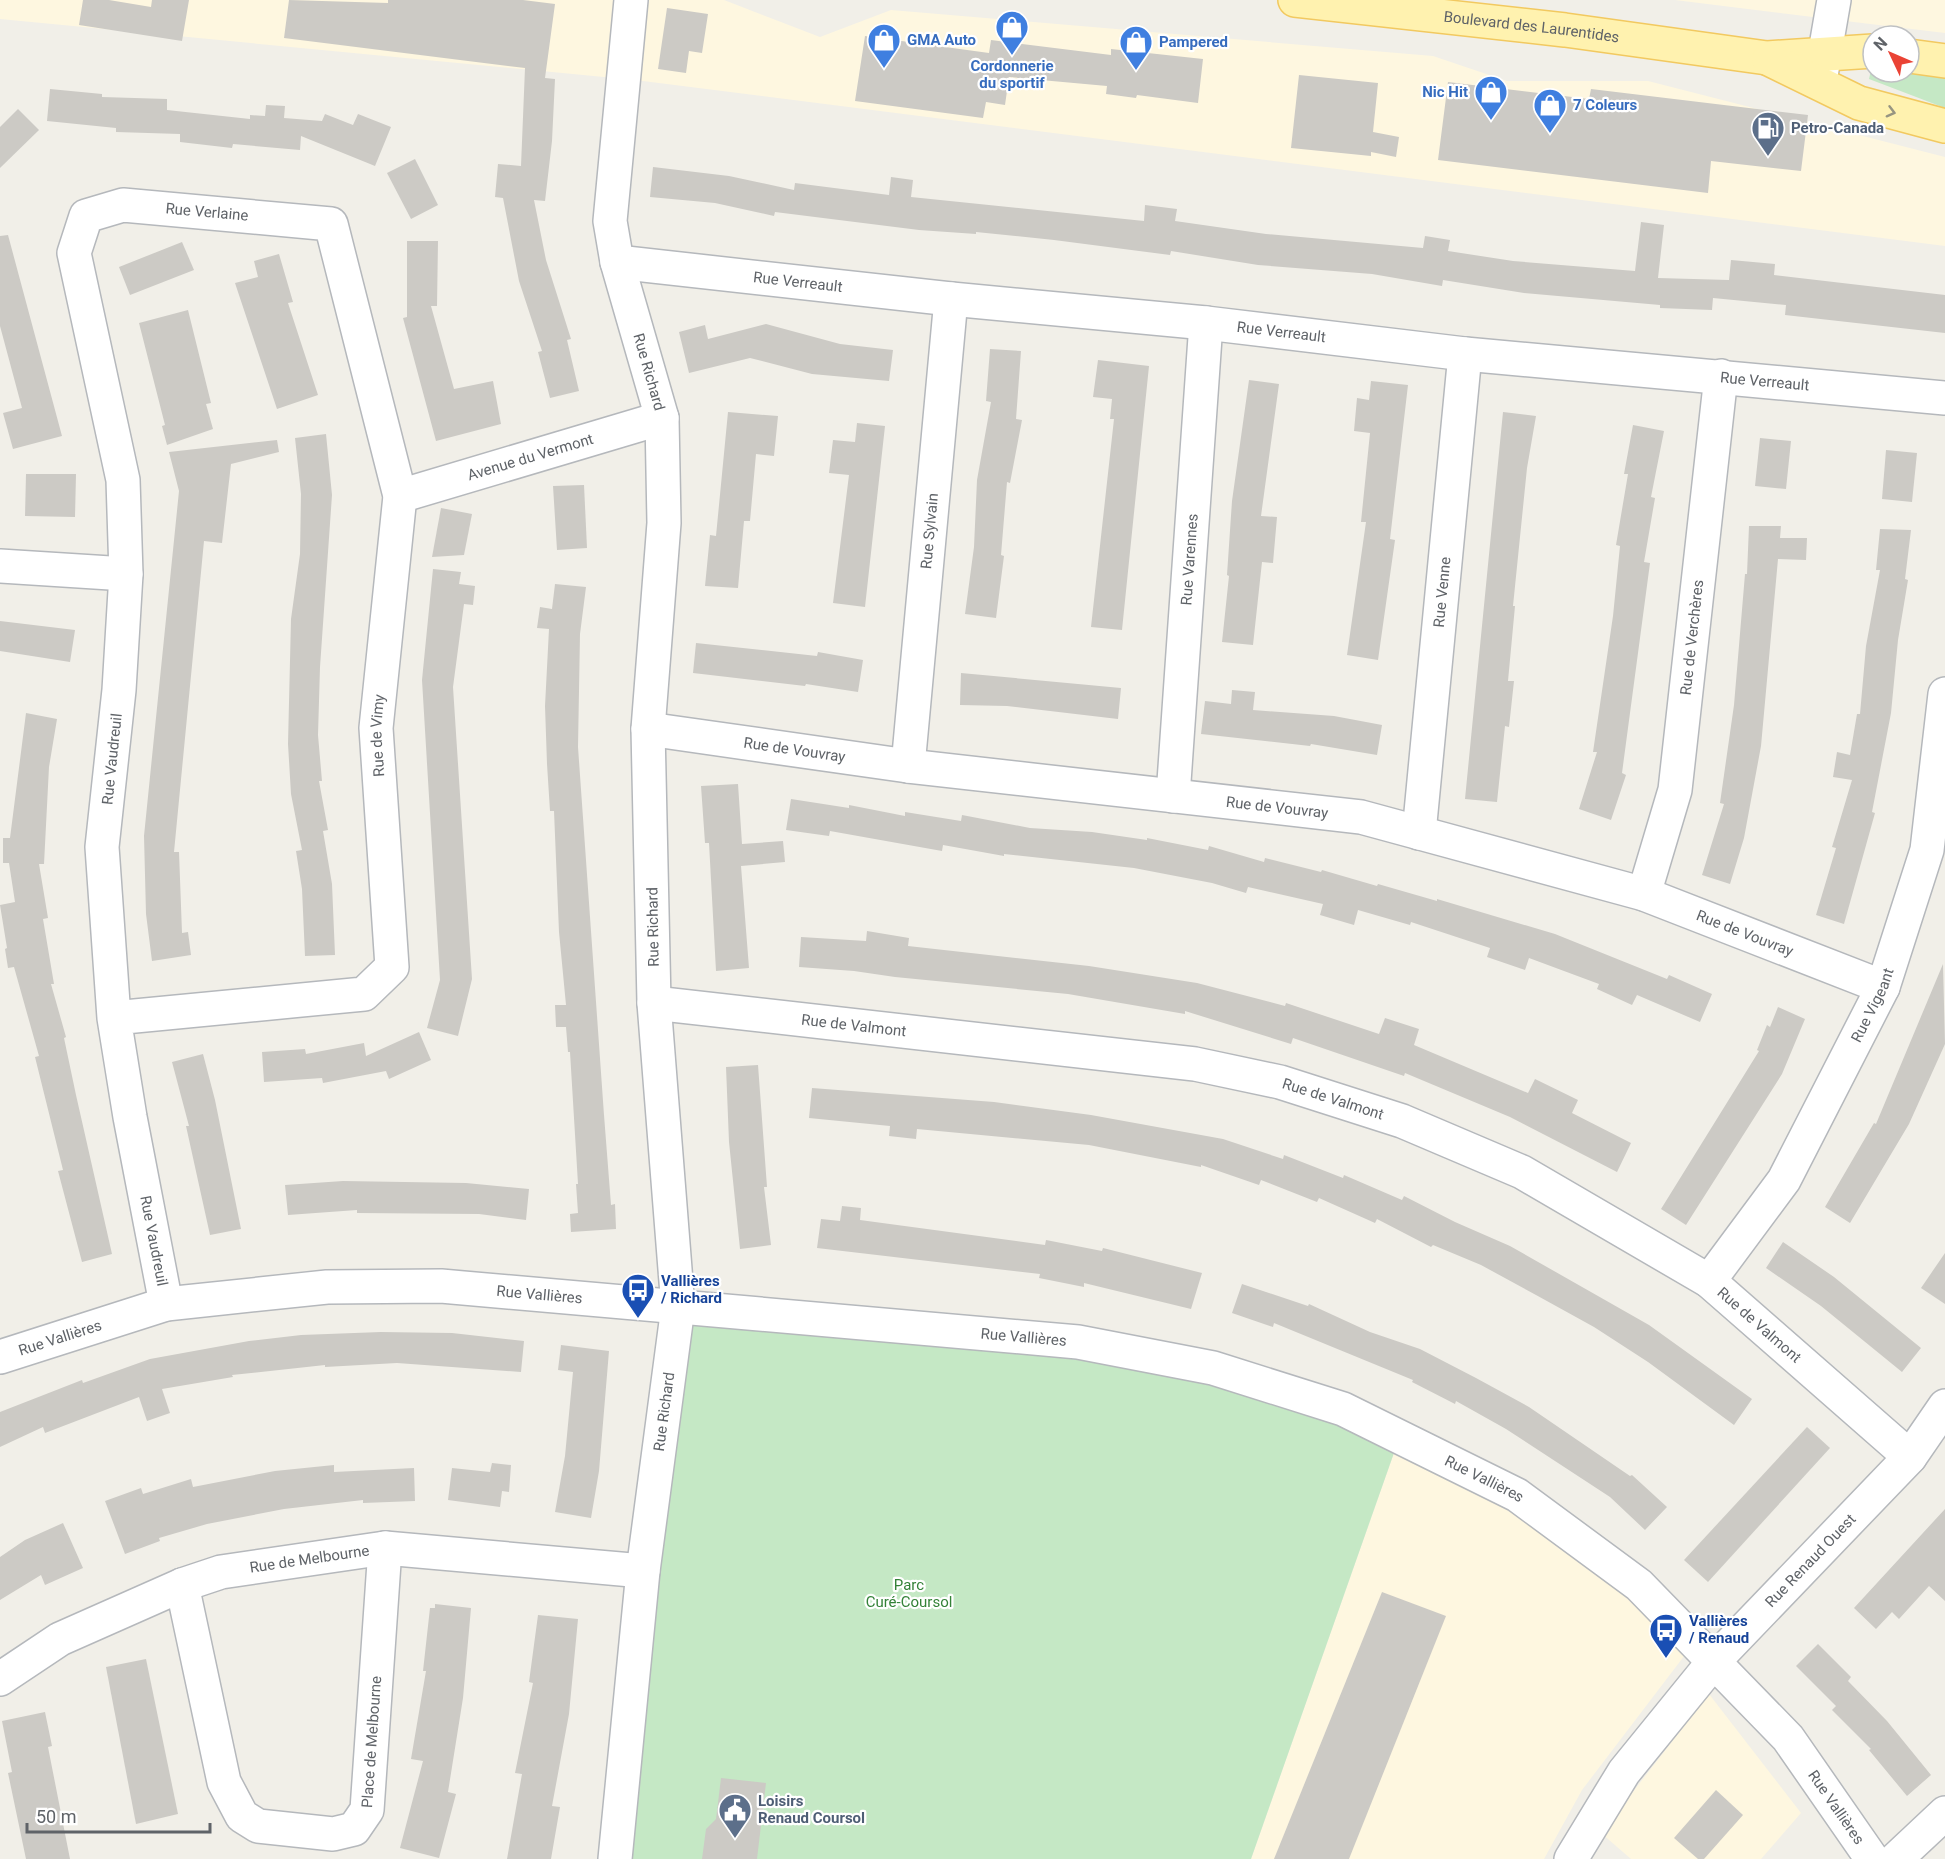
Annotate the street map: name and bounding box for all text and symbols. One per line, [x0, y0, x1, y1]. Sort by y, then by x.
street label: Boulevard des Laurentides [1443, 8, 1620, 46]
shop icon: Cordonnerie du sportif [994, 9, 1030, 56]
shop icon: GMA Auto [866, 22, 902, 69]
shop icon: Pampered [1118, 24, 1154, 71]
north arrow [1861, 24, 1921, 84]
place label: GMA Auto [907, 31, 976, 49]
place label: Pampered [1159, 33, 1228, 51]
text: N [1870, 33, 1891, 55]
place label: Cordonnerie du sportif [970, 57, 1054, 92]
shop icon: Nic Hit [1473, 74, 1509, 121]
place label: Nic Hit [1422, 83, 1468, 101]
shop icon: 7 Coleurs [1532, 87, 1568, 134]
place label: 7 Coleurs [1573, 96, 1638, 114]
one-way arrow [1886, 104, 1896, 117]
fuel station icon: Petro-Canada [1750, 110, 1786, 157]
place label: Petro-Canada [1791, 119, 1884, 137]
street label: Rue Verlaine [165, 199, 249, 225]
street label: Rue Verreault [752, 268, 843, 296]
street label: Rue Verreault [1236, 318, 1327, 346]
street label: Rue Richard [629, 331, 669, 413]
street label: Rue Verreault [1719, 368, 1810, 395]
street label: Avenue du Vermont [465, 430, 596, 484]
street label: Rue Sylvain [917, 492, 942, 570]
street label: Rue Varennes [1177, 513, 1202, 606]
street label: Rue Venne [1430, 556, 1454, 628]
street label: Rue de Verchères [1677, 579, 1707, 696]
street label: Rue de Vimy [367, 693, 388, 778]
street label: Rue Vaudreuil [98, 712, 126, 806]
street label: Rue de Vouvray [742, 734, 847, 766]
street label: Rue de Vouvray [1225, 793, 1329, 822]
street label: Rue Richard [643, 887, 663, 967]
street label: Rue de Vouvray [1694, 906, 1796, 960]
street label: Rue Vigeant [1847, 966, 1898, 1045]
street label: Rue de Valmont [800, 1011, 907, 1040]
street label: Rue de Valmont [1280, 1074, 1386, 1124]
street label: Rue Vaudreuil [136, 1194, 171, 1288]
bus stop icon: Vallières / Richard [620, 1272, 656, 1319]
place label: Vallières / Richard [660, 1272, 722, 1307]
street label: Rue Vallières [496, 1282, 583, 1307]
street label: Rue de Valmont [1714, 1283, 1805, 1367]
street label: Rue Vallières [16, 1316, 104, 1360]
street label: Rue Vallières [980, 1324, 1067, 1350]
street label: Rue Richard [650, 1371, 678, 1453]
street label: Rue Vallières [1442, 1452, 1528, 1506]
street label: Rue Renaud Ouest [1761, 1510, 1860, 1611]
street label: Rue de Melbourne [248, 1541, 371, 1577]
park label: Parc Curé-Coursol [866, 1576, 952, 1611]
bus stop icon: Vallières / Renaud [1648, 1612, 1684, 1659]
place label: Vallières / Renaud [1688, 1612, 1749, 1647]
street label: Place de Melbourne [358, 1675, 385, 1809]
street label: Rue Vallières [1804, 1767, 1868, 1848]
public building icon: Loisirs Renaud Coursol [717, 1792, 753, 1839]
place label: Loisirs Renaud Coursol [758, 1792, 865, 1827]
scale bar [27, 1796, 210, 1834]
text: 50 m [36, 1806, 76, 1827]

